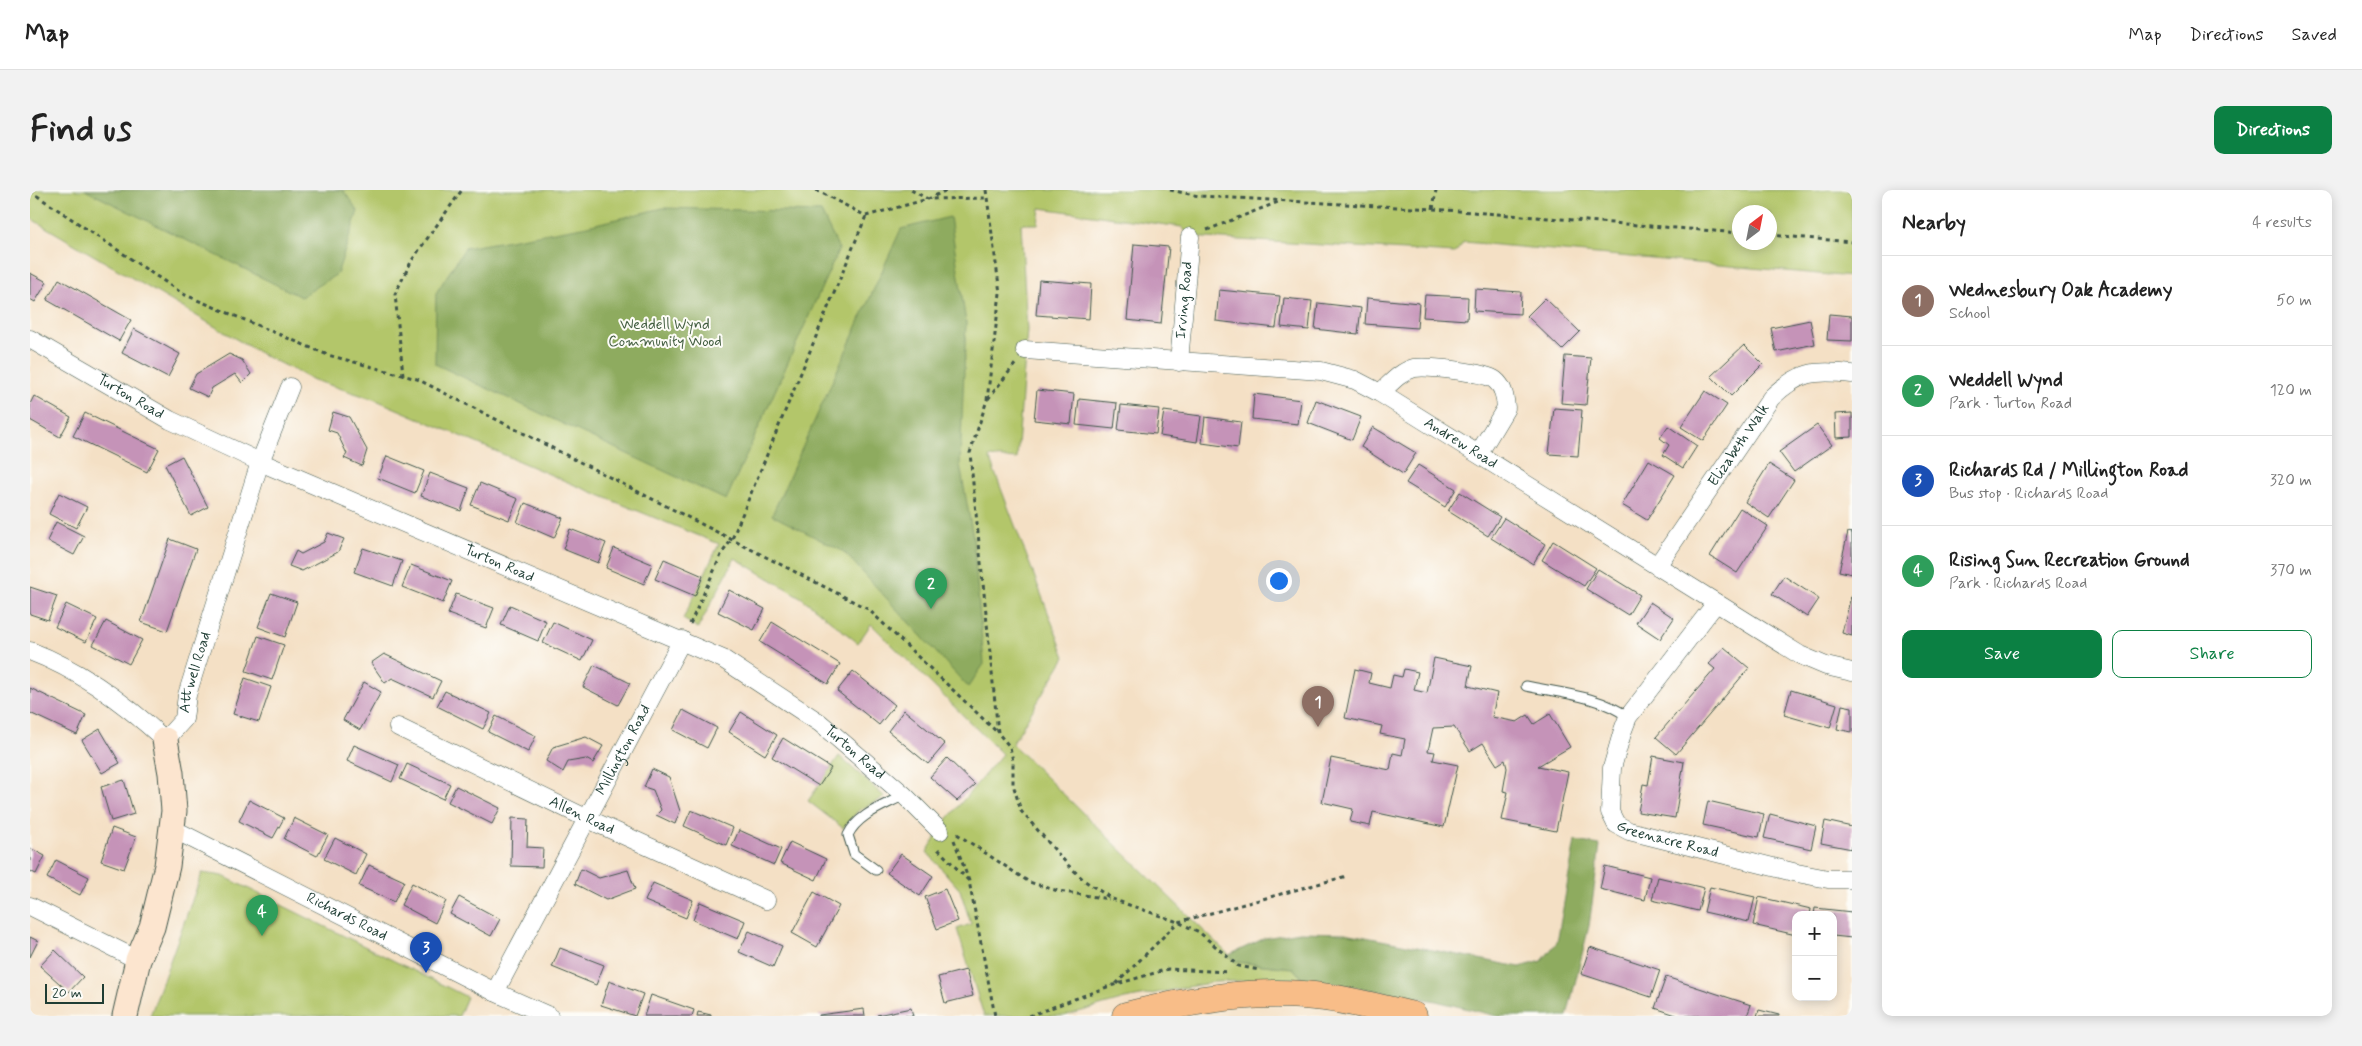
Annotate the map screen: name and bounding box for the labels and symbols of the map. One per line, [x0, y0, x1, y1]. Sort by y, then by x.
north arrow [1732, 205, 1777, 250]
street label: Irving Road [1171, 261, 1198, 340]
park label: Weddell Wynd Community Wood [608, 315, 722, 352]
street label: Turton Road [93, 370, 167, 424]
street label: Elizabeth Walk [1704, 400, 1774, 491]
street label: Andrew Road [1420, 413, 1501, 474]
street label: Turton Road [461, 540, 537, 587]
pin: 2 [915, 568, 947, 609]
your location [1266, 568, 1292, 594]
street label: Attwell Road [175, 629, 216, 714]
pin: 1 [1302, 686, 1334, 727]
street label: Millington Road [591, 701, 656, 799]
street label: Turton Road [820, 721, 889, 784]
street label: Allen Road [546, 792, 618, 840]
street label: Greenacre Road [1613, 816, 1720, 863]
street label: Richards Road [303, 888, 391, 946]
pin: 4 [246, 895, 278, 936]
pin: 3 [410, 932, 442, 973]
scale bar [45, 981, 104, 1004]

